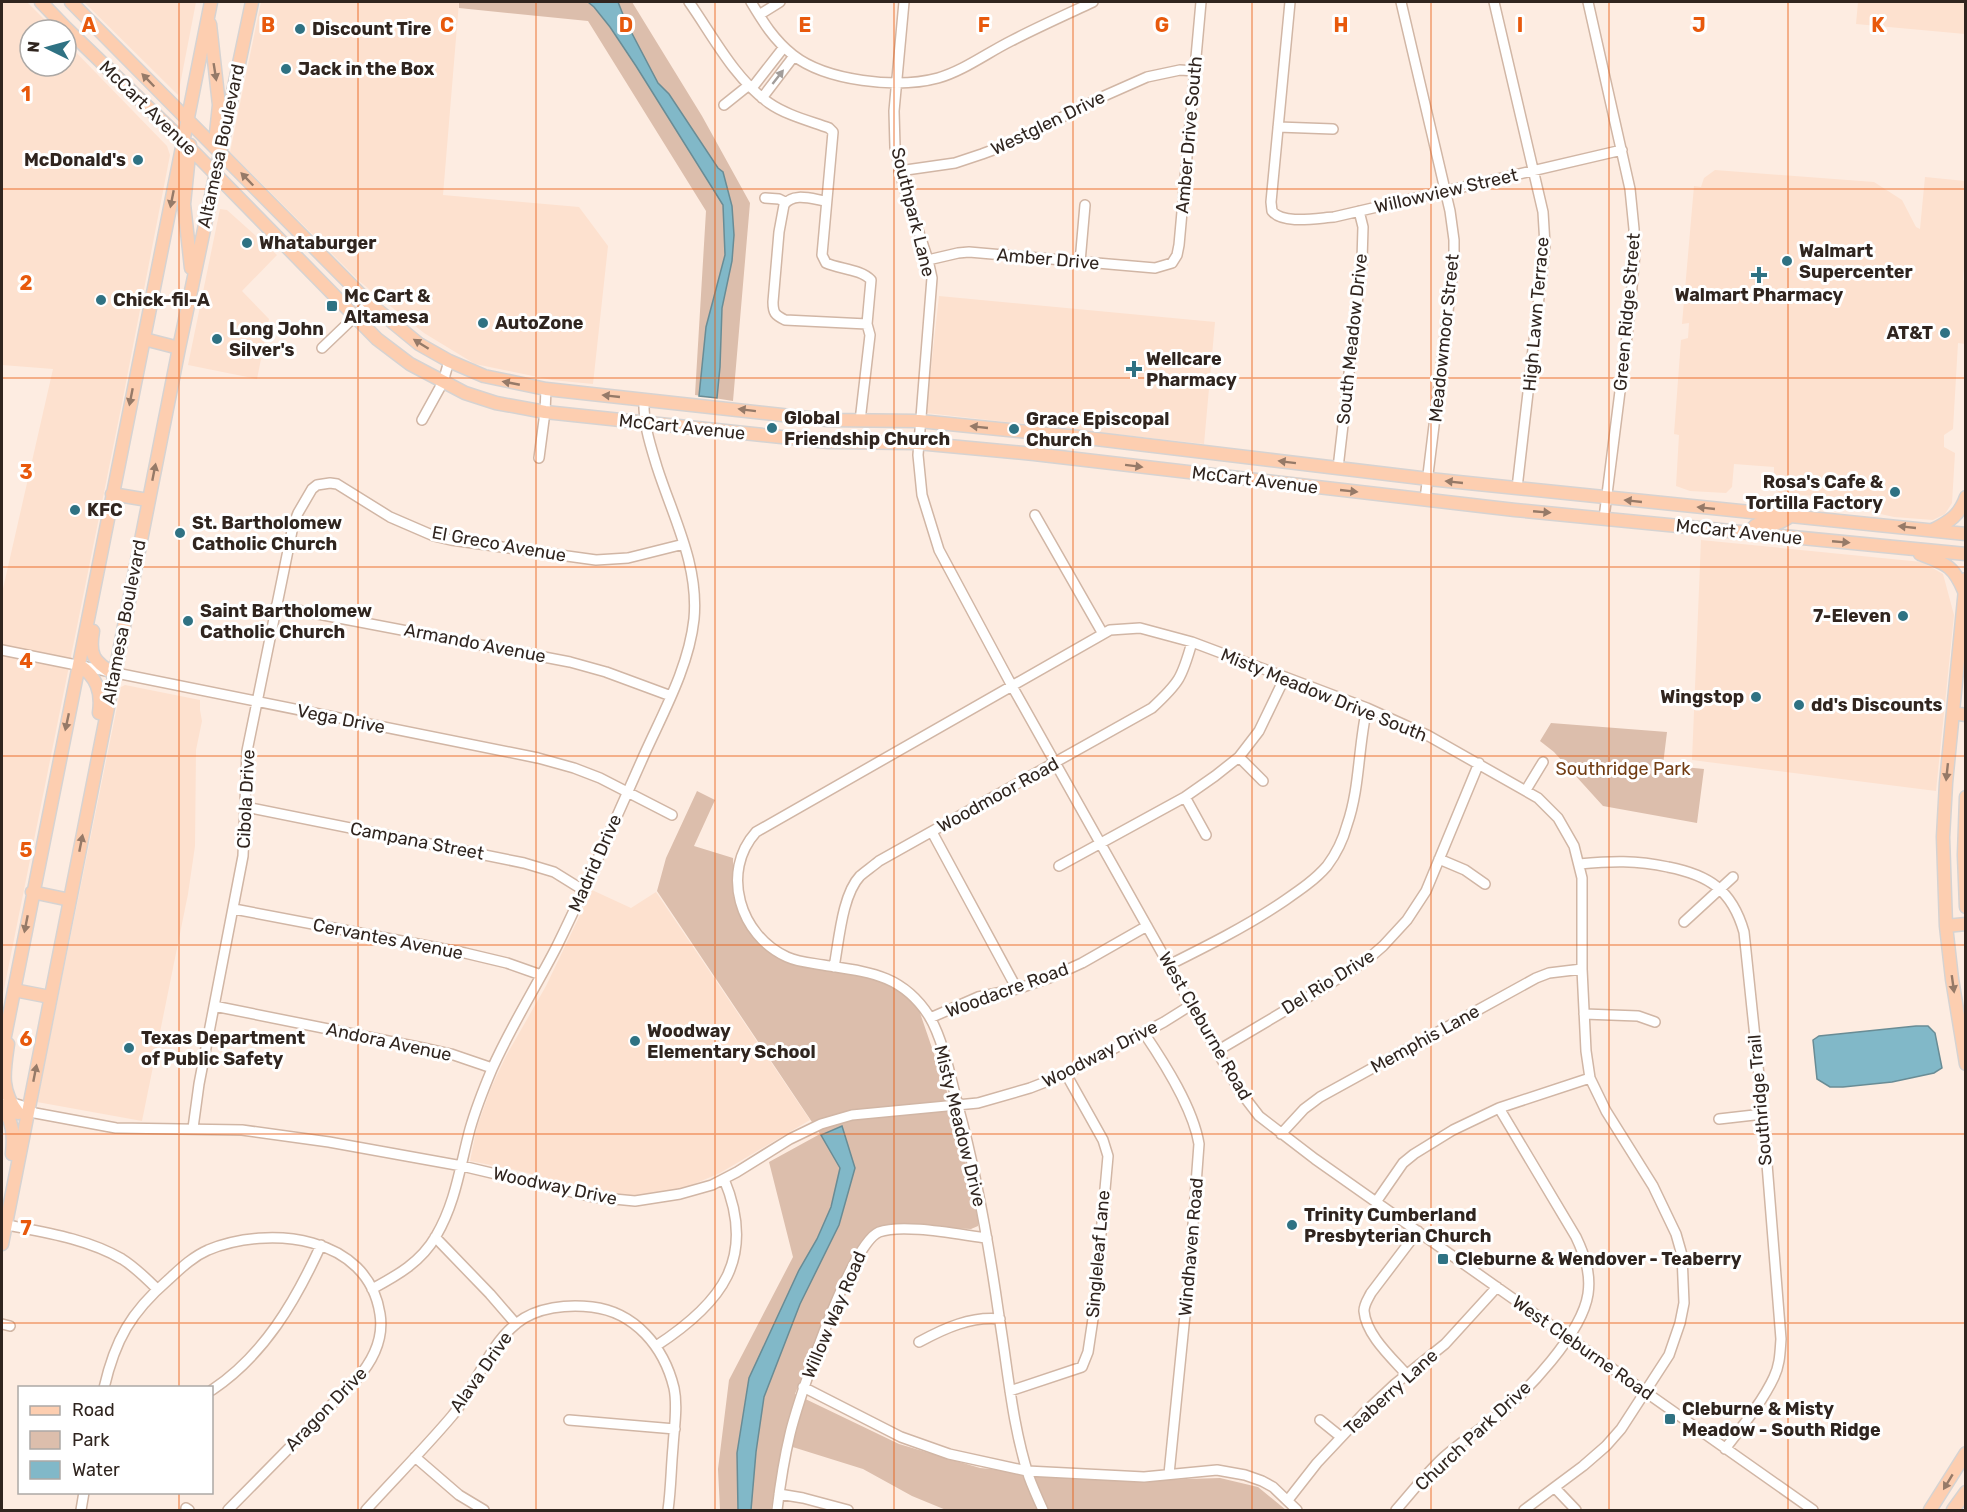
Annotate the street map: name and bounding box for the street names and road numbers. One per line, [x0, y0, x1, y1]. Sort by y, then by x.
street label: Amber Drive South [1171, 55, 1207, 215]
street label: McCart Avenue [95, 56, 201, 160]
street label: Altamesa Boulevard [193, 62, 249, 230]
street label: Westglen Drive [987, 86, 1109, 160]
street label: Southpark Lane [886, 145, 940, 279]
street label: Willowview Street [1372, 164, 1520, 218]
street label: Green Ridge Street [1609, 232, 1645, 392]
street label: High Lawn Terrace [1518, 236, 1554, 392]
street label: Amber Drive [996, 244, 1100, 274]
street label: South Meadow Drive [1332, 253, 1372, 425]
street label: Meadowmoor Street [1424, 253, 1464, 423]
street label: McCart Avenue [618, 409, 746, 445]
street label: McCart Avenue [1191, 461, 1319, 499]
street label: McCart Avenue [1675, 514, 1803, 550]
street label: El Greco Avenue [430, 521, 568, 567]
street label: Altamesa Boulevard [97, 538, 151, 706]
street label: Armando Avenue [402, 618, 548, 668]
street label: Misty Meadow Drive South [1218, 644, 1430, 746]
street label: Vega Drive [295, 700, 387, 738]
street label: Cibola Drive [232, 749, 260, 849]
street label: Woodmoor Road [933, 753, 1063, 837]
street label: Madrid Drive [564, 811, 626, 915]
street label: Campana Street [348, 817, 486, 865]
street label: Cervantes Avenue [311, 914, 465, 964]
street label: Del Rio Drive [1277, 945, 1379, 1019]
street label: West Cleburne Road [1154, 948, 1256, 1104]
street label: Woodacre Road [943, 958, 1071, 1022]
street label: Memphis Lane [1367, 1000, 1483, 1078]
street label: Woodway Drive [1039, 1015, 1161, 1093]
street label: Andora Avenue [324, 1018, 454, 1066]
street label: Southridge Trail [1743, 1034, 1777, 1166]
street label: Misty Meadow Drive [929, 1043, 991, 1209]
street label: Woodway Drive [491, 1162, 619, 1210]
street label: Windhaven Road [1174, 1177, 1208, 1317]
street label: Singleleaf Lane [1081, 1189, 1115, 1319]
street label: Willow Way Road [797, 1248, 871, 1382]
street label: West Cleburne Road [1508, 1291, 1658, 1405]
street label: Alava Drive [445, 1327, 517, 1417]
street label: Teaberry Lane [1340, 1344, 1442, 1440]
street label: Aragon Drive [280, 1362, 372, 1456]
street label: Church Park Drive [1410, 1377, 1536, 1495]

